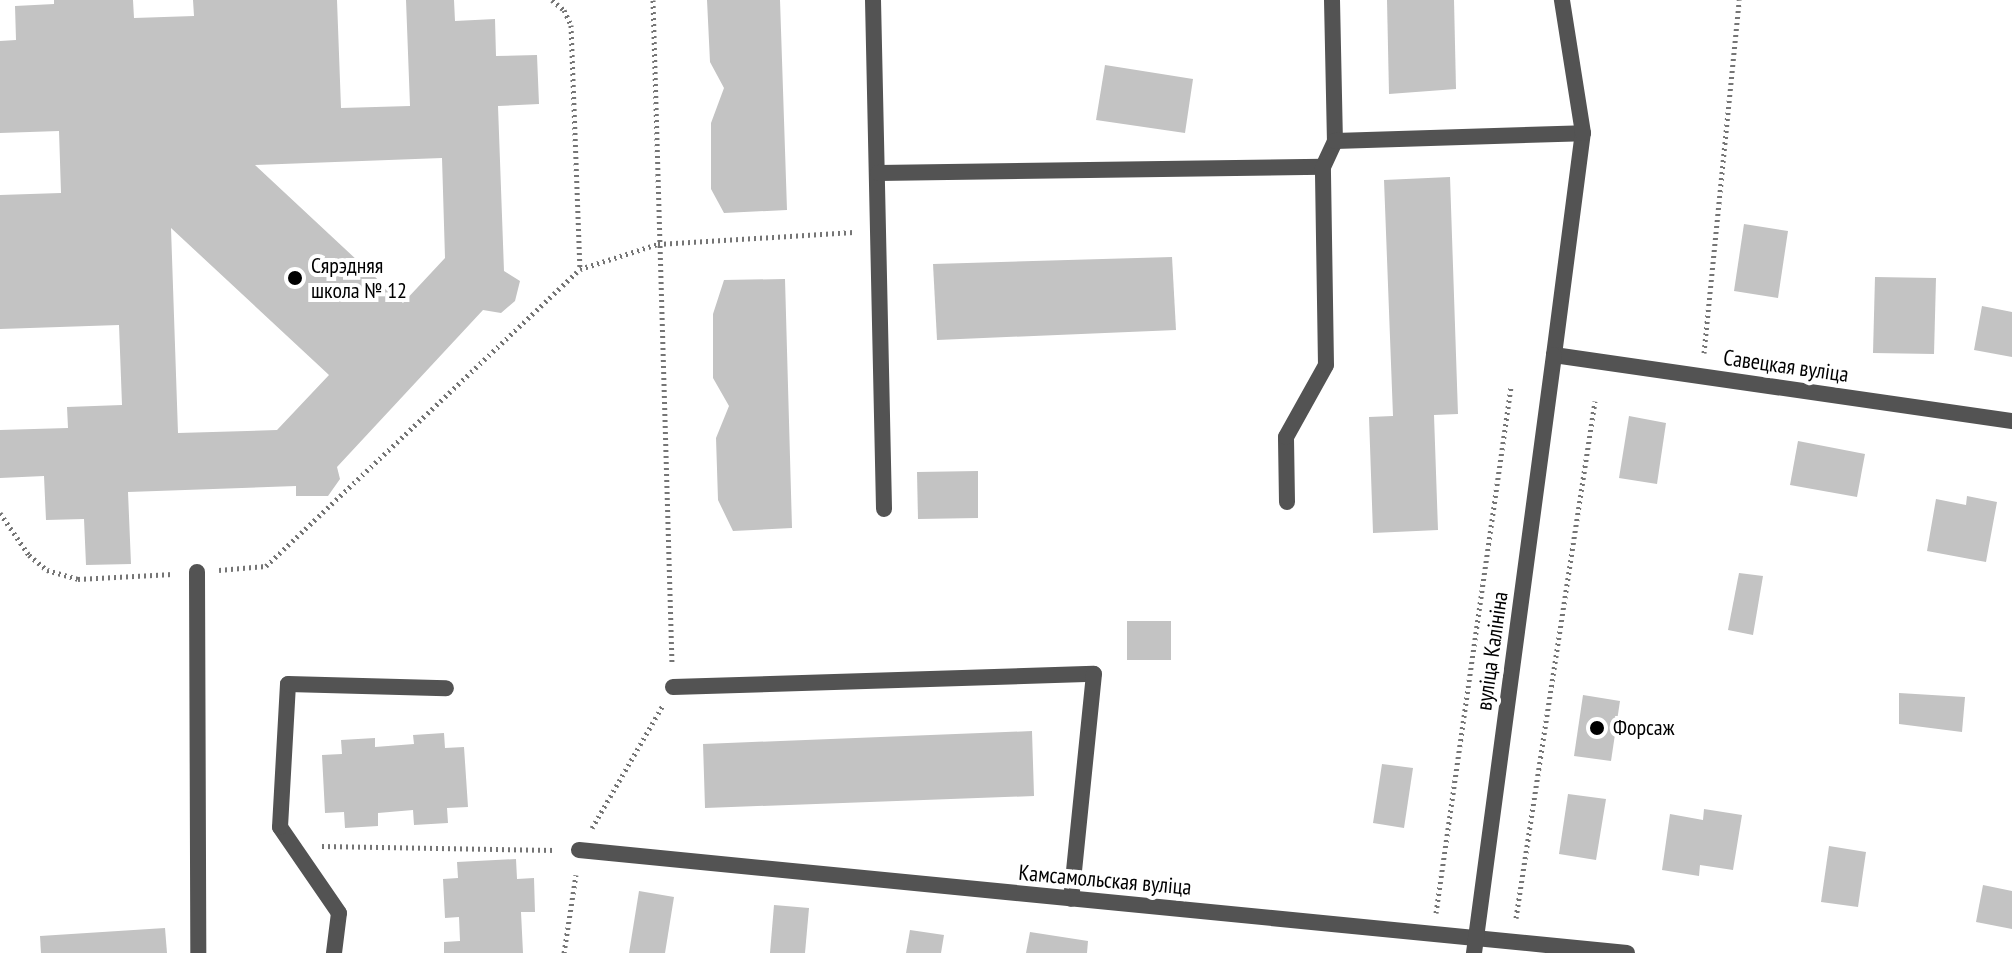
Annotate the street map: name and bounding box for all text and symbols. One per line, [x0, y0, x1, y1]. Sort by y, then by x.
place label: Сярэдняя школа № 12 [311, 252, 407, 304]
marker: Сярэдняя школа № 12 [286, 269, 304, 287]
street label: Савецкая вуліца [1722, 344, 1850, 388]
street label: вуліца Калініна [1471, 590, 1513, 712]
place label: Форсаж [1613, 715, 1674, 741]
marker: Форсаж [1588, 719, 1606, 737]
street label: Камсамольская вуліца [1018, 859, 1192, 901]

